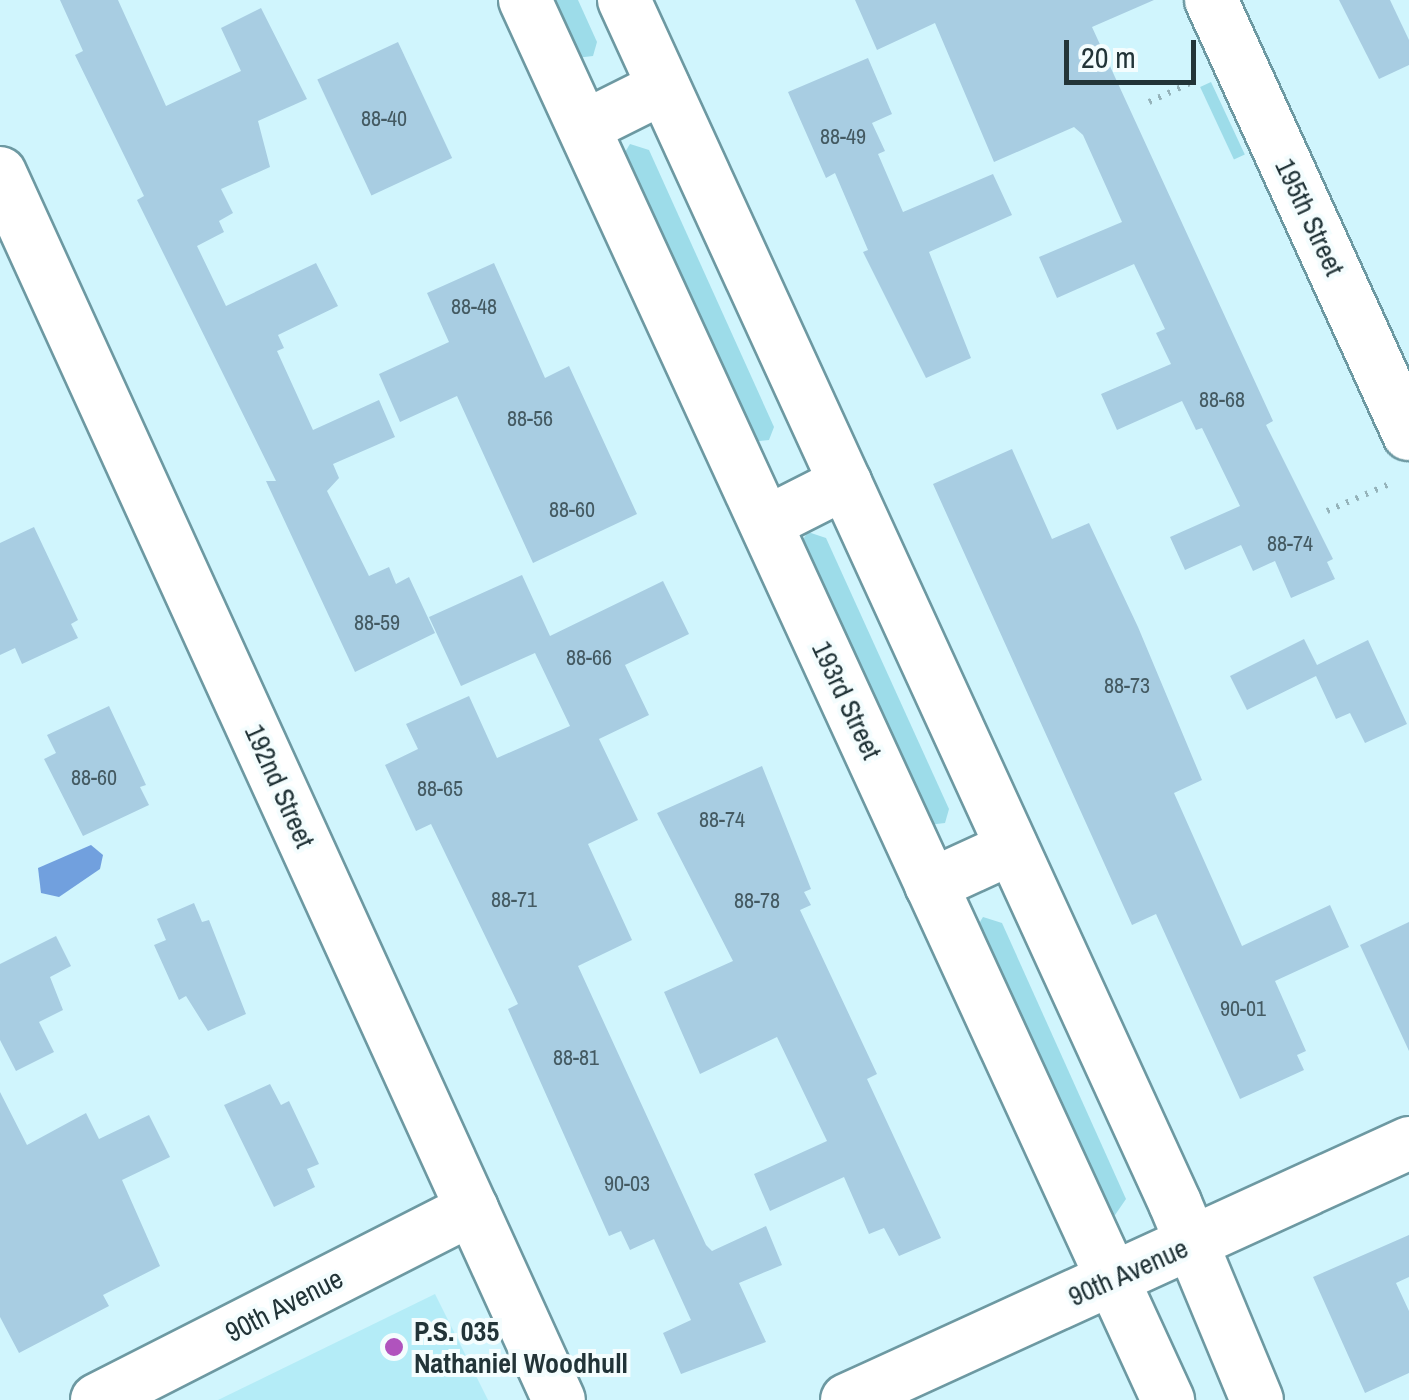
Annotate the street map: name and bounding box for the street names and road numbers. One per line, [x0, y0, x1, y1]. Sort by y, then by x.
street label: 195th Street [1268, 153, 1352, 281]
street label: 193rd Street [805, 636, 889, 764]
street label: 192nd Street [238, 719, 322, 853]
street label: 90th Avenue [1062, 1231, 1194, 1313]
street label: 90th Avenue [219, 1261, 349, 1349]

